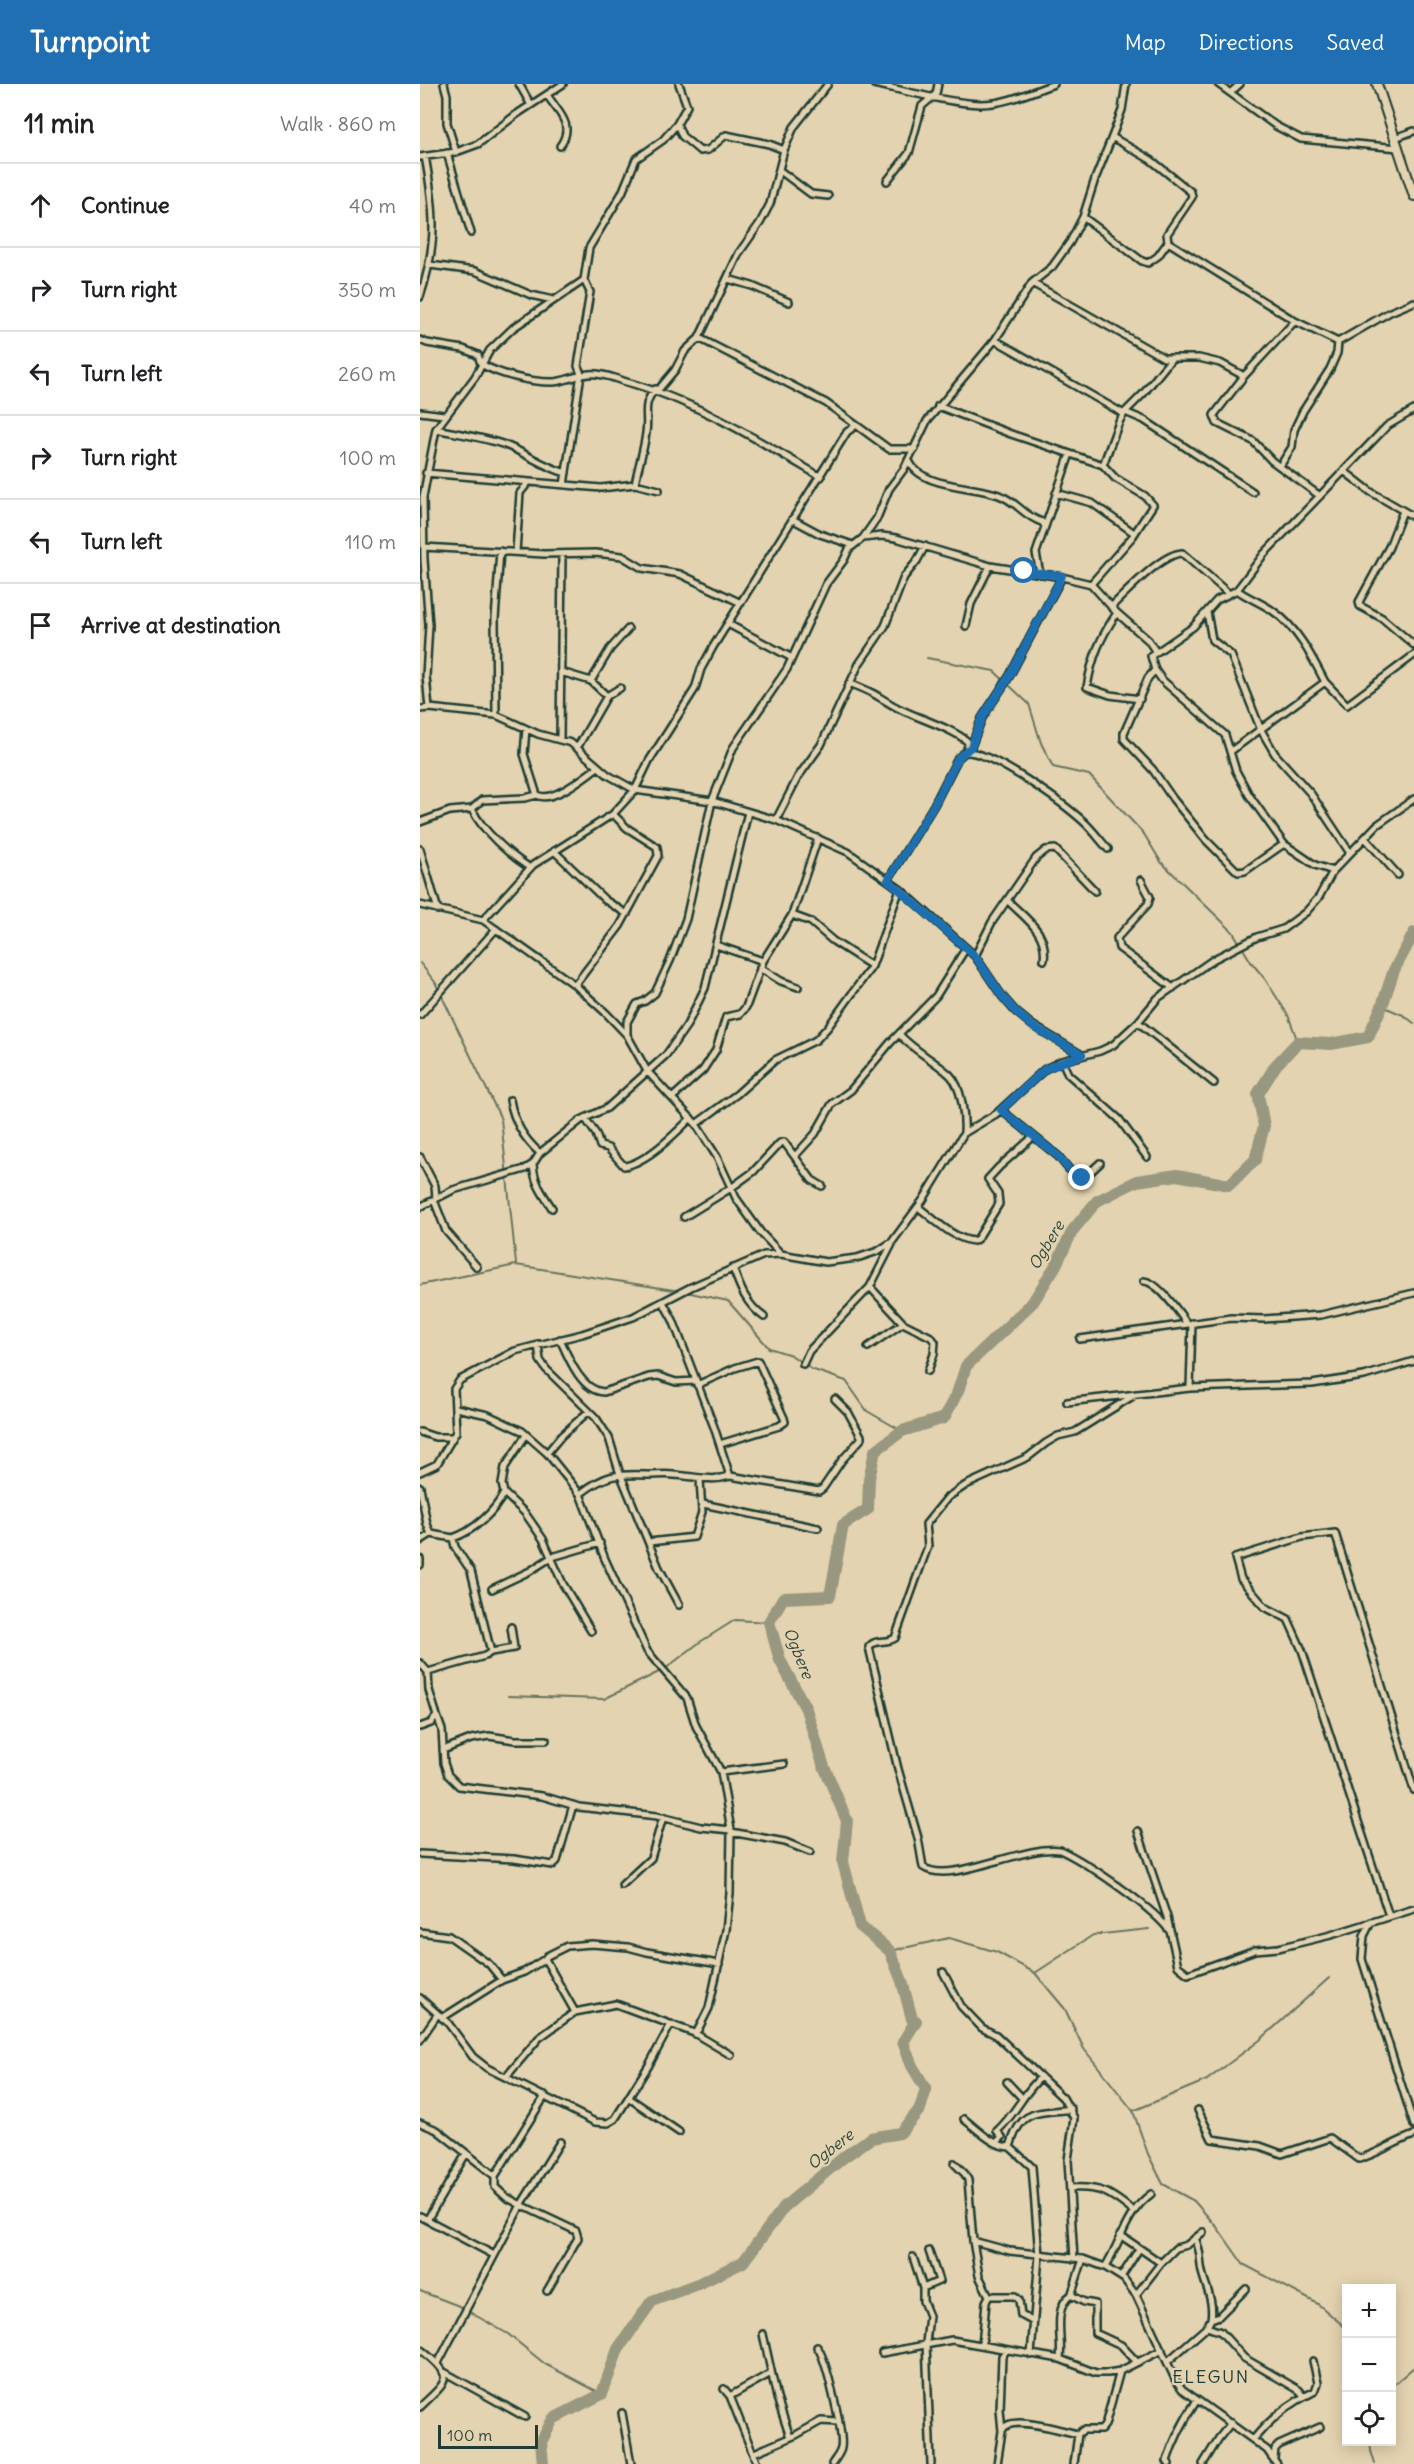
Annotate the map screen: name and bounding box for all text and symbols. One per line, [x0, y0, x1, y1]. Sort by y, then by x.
text: Turnpoint [30, 24, 150, 60]
text: Map [1125, 29, 1166, 56]
text: Directions [1199, 29, 1293, 56]
text: Saved [1326, 29, 1384, 56]
text: 11 min [24, 107, 95, 140]
text: Walk · 860 m [280, 111, 396, 136]
icon: ahead [24, 189, 57, 222]
text: Continue [81, 191, 170, 219]
text: 40 m [349, 193, 396, 218]
icon: right [24, 273, 57, 306]
text: Turn right [81, 275, 177, 303]
text: 350 m [338, 277, 396, 302]
icon: left [24, 357, 57, 390]
text: Turn left [81, 359, 162, 387]
text: 260 m [338, 361, 396, 386]
icon: right [24, 441, 57, 474]
text: Turn right [81, 443, 177, 471]
text: 100 m [339, 445, 396, 470]
icon: left [24, 525, 57, 558]
text: Turn left [81, 527, 162, 555]
text: 110 m [345, 529, 396, 554]
route start [1010, 557, 1036, 583]
icon: arrive [24, 609, 57, 642]
text: Arrive at destination [81, 611, 281, 639]
route end [1068, 1164, 1094, 1190]
water label: Ogbere [1024, 1216, 1069, 1273]
water label: Ogbere [780, 1624, 819, 1683]
water label: Ogbere [803, 2124, 858, 2173]
map controls [1342, 2284, 1396, 2446]
button: + [1342, 2284, 1396, 2338]
button: − [1342, 2338, 1396, 2392]
district label: ELEGUN [1172, 2365, 1250, 2388]
button: locate [1342, 2392, 1396, 2446]
scale bar [438, 2422, 538, 2450]
text: 100 m [447, 2425, 492, 2445]

